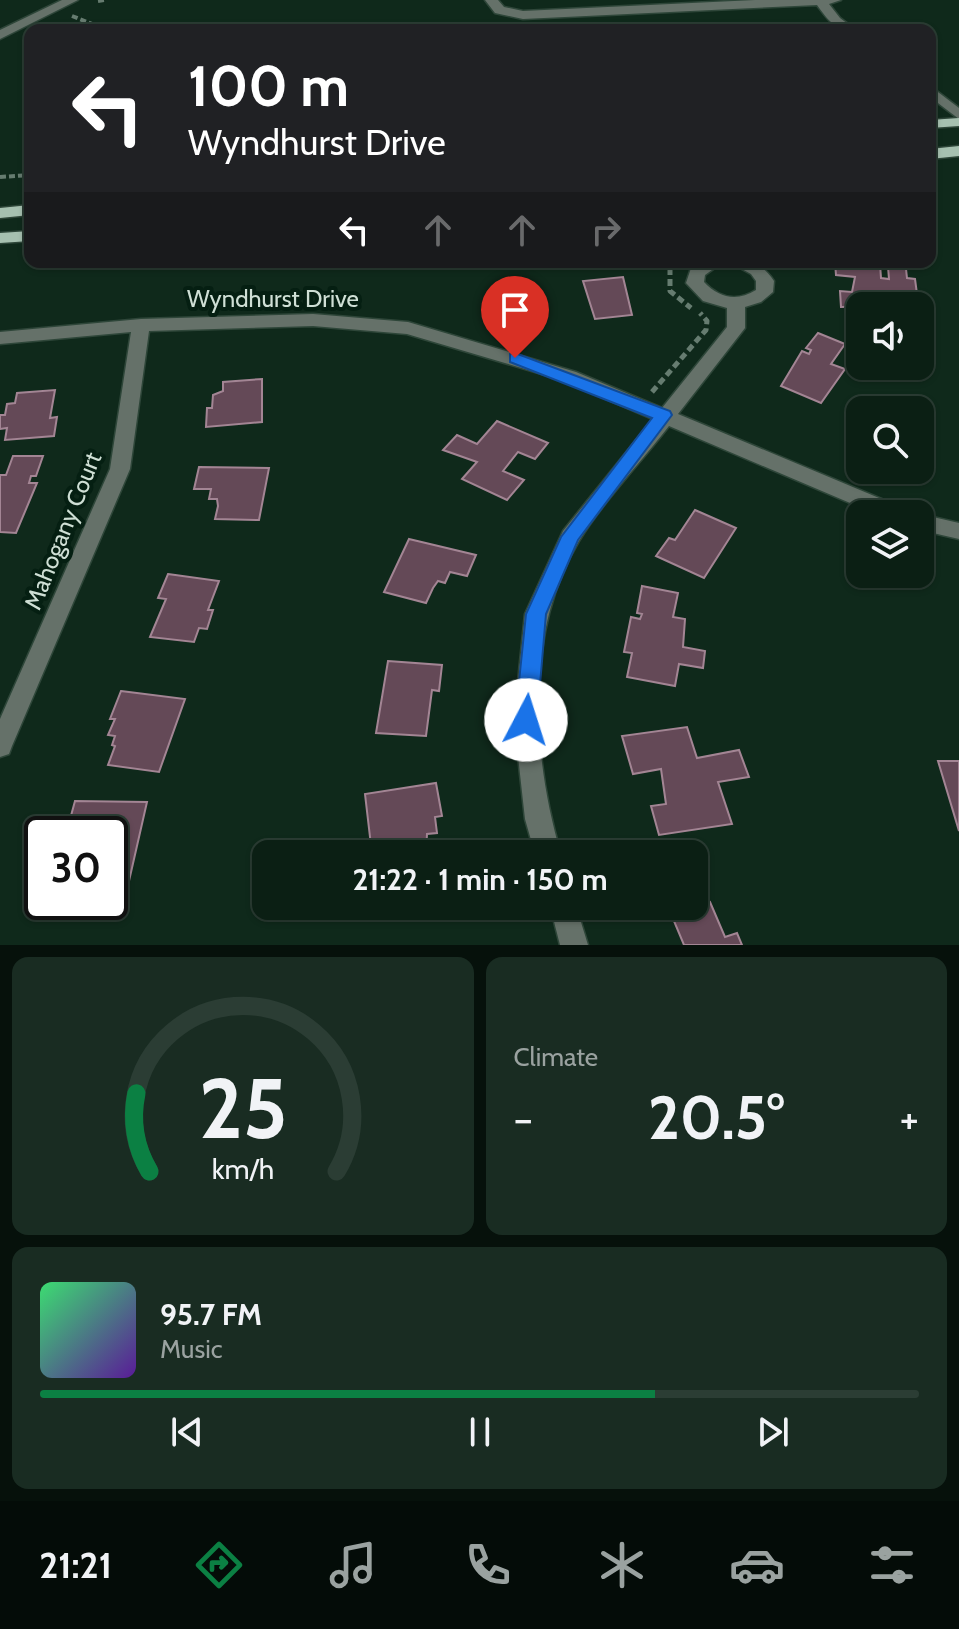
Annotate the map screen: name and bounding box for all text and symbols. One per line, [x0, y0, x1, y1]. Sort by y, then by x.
text: 100 m [188, 52, 349, 120]
icon: left [56, 56, 160, 160]
text: Wyndhurst Drive [188, 120, 446, 164]
icon: left [332, 208, 376, 252]
icon: ahead [416, 208, 460, 252]
icon: ahead [500, 208, 544, 252]
icon: right [584, 208, 628, 252]
pin [481, 276, 549, 358]
street label: Wyndhurst Drive [187, 284, 359, 313]
icon: arrive [493, 288, 537, 332]
map controls [846, 292, 934, 588]
button: sound [846, 292, 934, 380]
button: search [846, 396, 934, 484]
street label: Mahogany Court [18, 448, 107, 614]
button: layers [846, 500, 934, 588]
position arrow [484, 678, 568, 762]
speed limit sign: 30 [24, 816, 128, 920]
text: 21:22 · 1 min · 150 m [352, 861, 608, 898]
text: Climate [514, 1041, 598, 1073]
text: 25 [198, 1058, 287, 1159]
text: 20.5° [648, 1081, 784, 1154]
text: − [514, 1092, 533, 1145]
text: + [900, 1092, 919, 1145]
text: km/h [211, 1151, 274, 1186]
text: 95.7 FM [160, 1296, 262, 1333]
text: Music [160, 1333, 223, 1365]
icon: previous [165, 1410, 209, 1454]
icon: pause [458, 1410, 502, 1454]
icon: next [751, 1410, 795, 1454]
icon: directions [191, 1537, 247, 1593]
icon: music [325, 1537, 381, 1593]
icon: phone [460, 1537, 516, 1593]
icon: climate [594, 1537, 650, 1593]
icon: car [729, 1537, 785, 1593]
icon: filters [864, 1537, 920, 1593]
text: 21:21 [39, 1543, 112, 1587]

